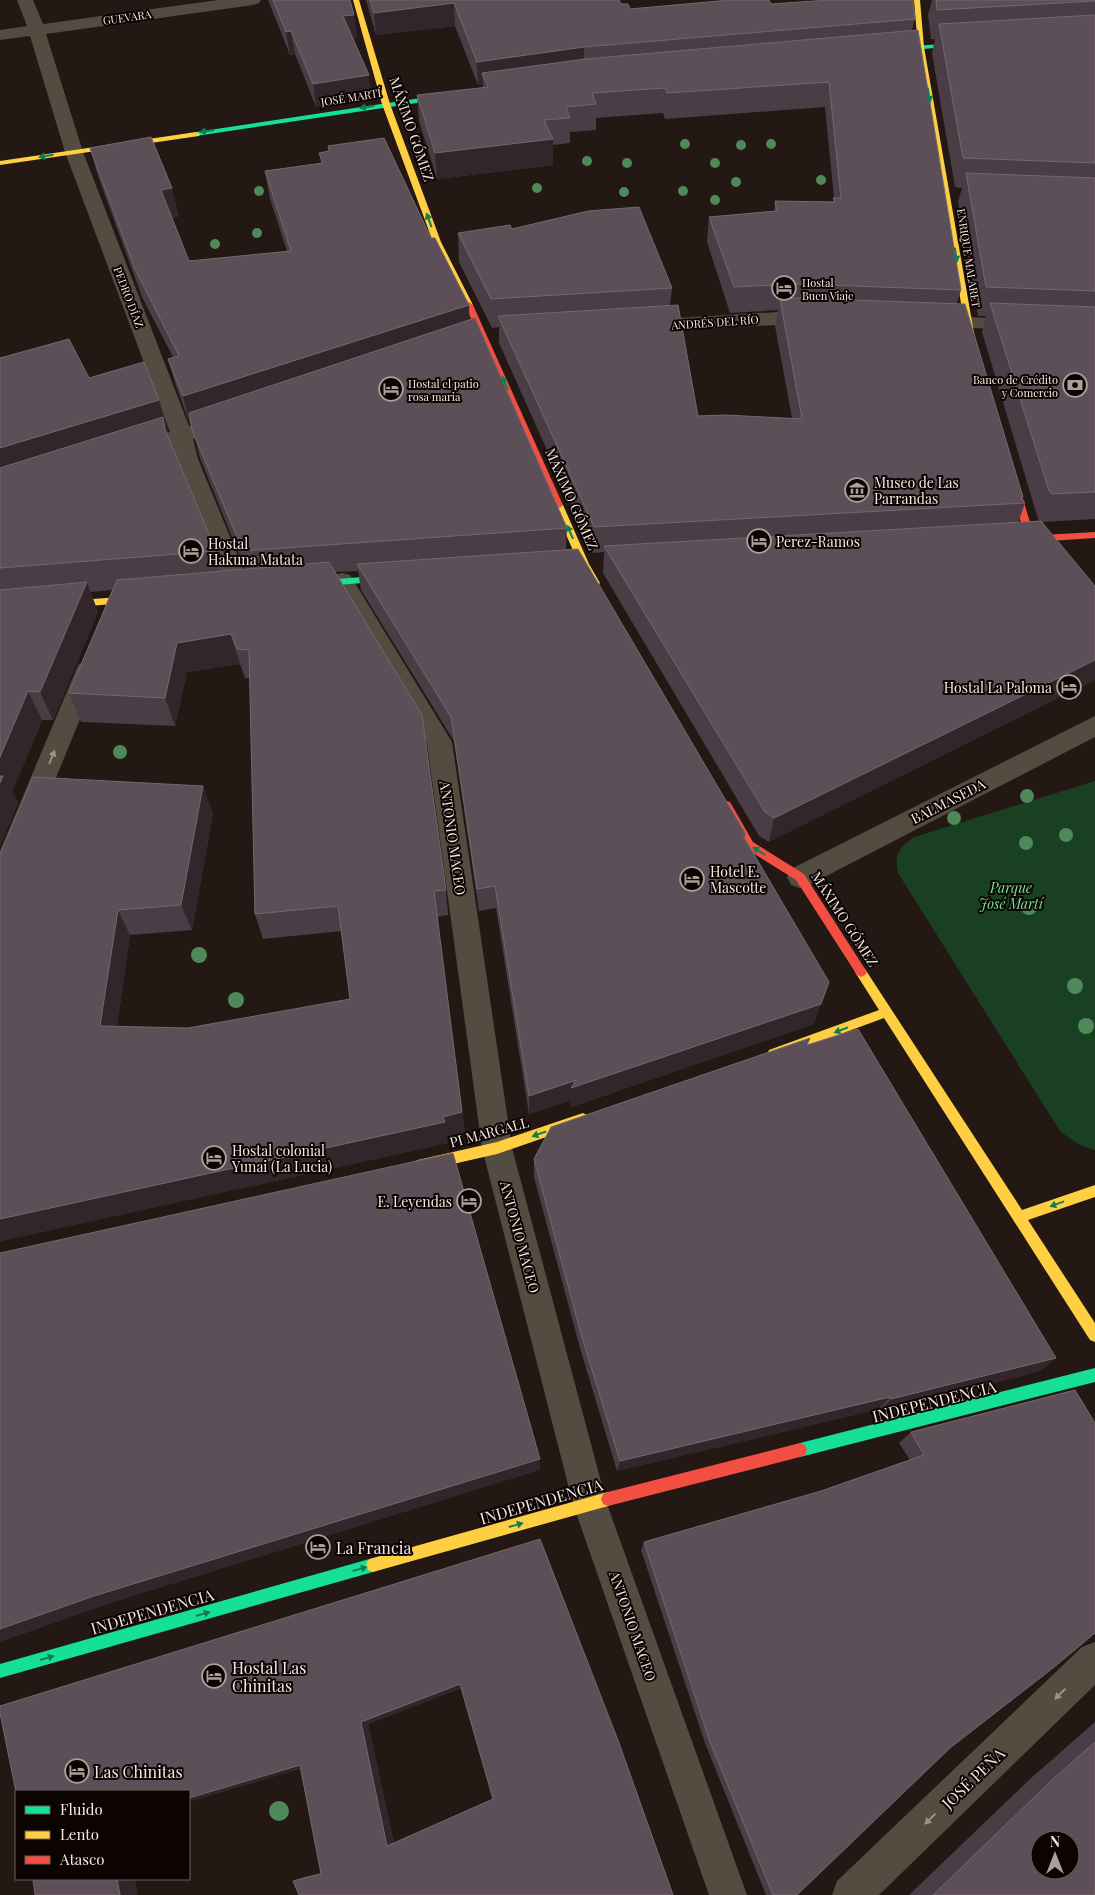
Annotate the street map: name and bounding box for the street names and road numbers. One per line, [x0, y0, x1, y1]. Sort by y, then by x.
street label: GUEVARA [102, 6, 152, 28]
street label: MÁXIMO GÓMEZ [385, 74, 439, 184]
street label: JOSÉ MARTÍ [319, 85, 383, 109]
street label: ENRIQUE MALARET [954, 207, 984, 309]
street label: PEDRO DÍAZ [111, 264, 148, 330]
street label: ANDRÉS DEL RÍO [670, 311, 759, 333]
street label: MÁXIMO GÓMEZ [541, 445, 603, 553]
street label: BALMASEDA [908, 774, 989, 828]
street label: ANTONIO MACEO [435, 779, 470, 896]
street label: MÁXIMO GÓMEZ [807, 868, 883, 970]
street label: PI MARGALL [447, 1112, 531, 1152]
street label: ANTONIO MACEO [496, 1178, 544, 1295]
street label: INDEPENDENCIA [870, 1375, 999, 1427]
street label: INDEPENDENCIA [477, 1473, 606, 1529]
street label: ANTONIO MACEO [605, 1568, 661, 1684]
street label: INDEPENDENCIA [88, 1583, 217, 1639]
street label: JOSÉ PEÑA [936, 1742, 1010, 1814]

